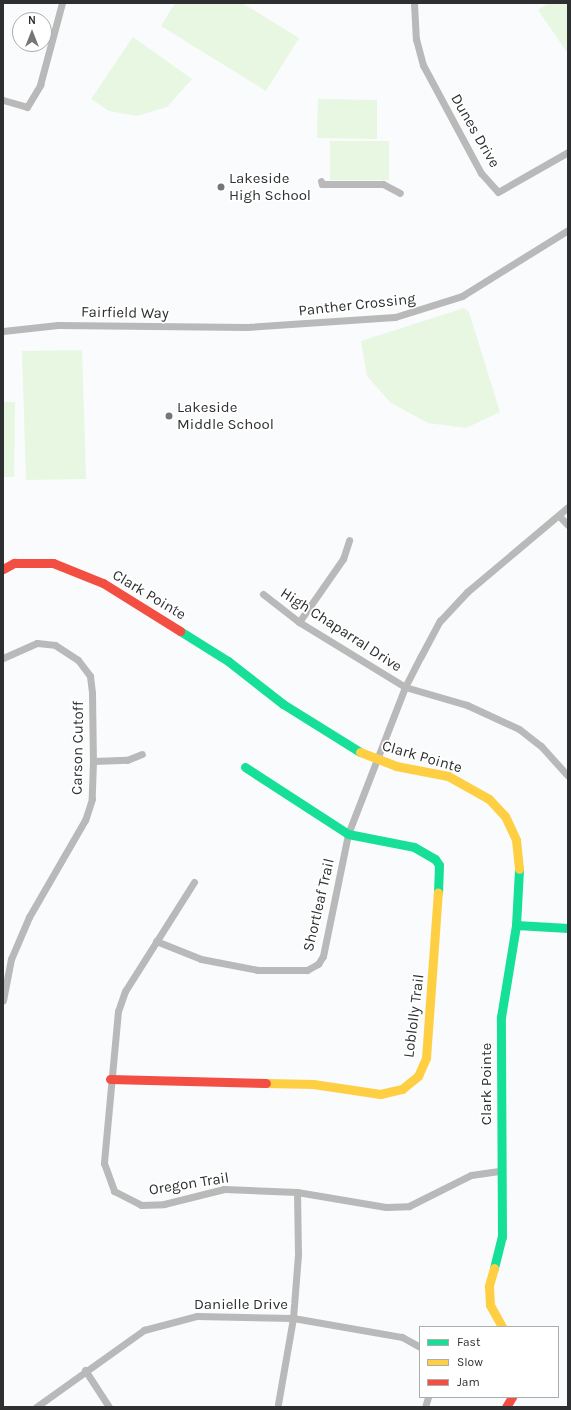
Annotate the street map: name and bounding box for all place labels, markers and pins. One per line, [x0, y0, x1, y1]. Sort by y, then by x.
place label: Lakeside High School [229, 169, 311, 204]
marker: Lakeside High School [216, 182, 226, 192]
place label: Lakeside Middle School [177, 398, 274, 433]
marker: Lakeside Middle School [164, 411, 174, 421]

